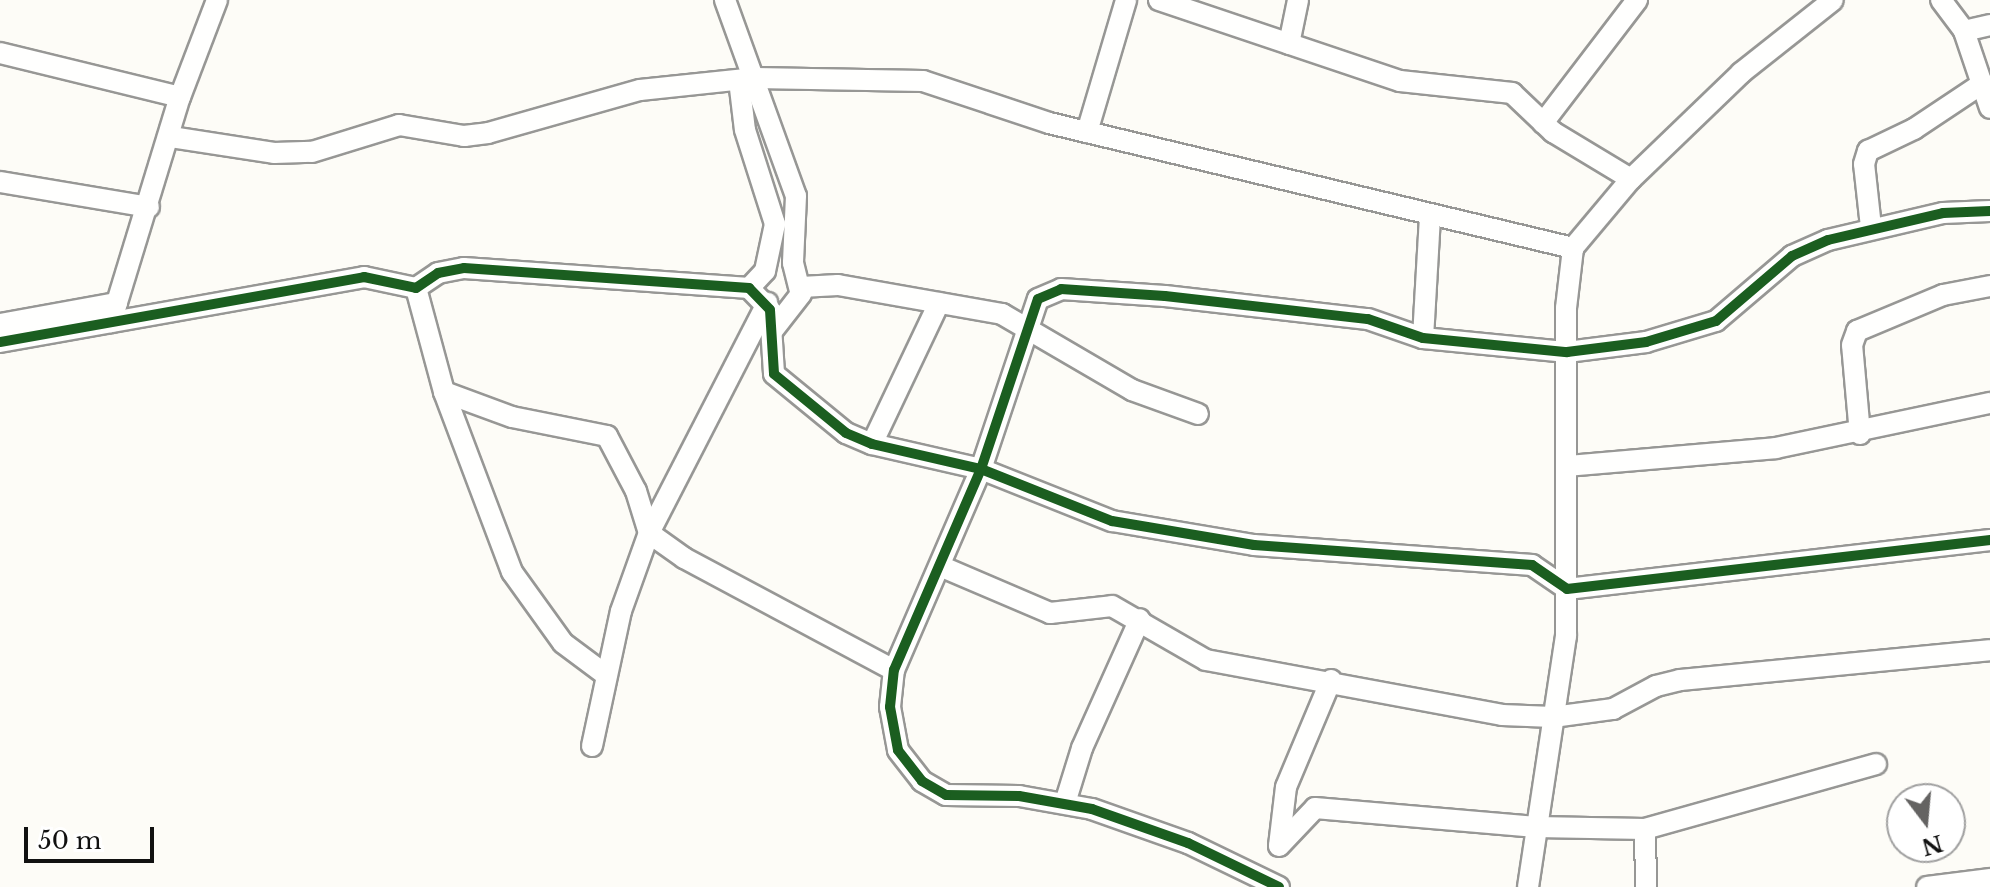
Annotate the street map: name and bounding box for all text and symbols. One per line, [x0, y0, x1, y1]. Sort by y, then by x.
north arrow [1886, 783, 1966, 863]
scale bar [28, 811, 158, 861]
text: 50 m [38, 826, 101, 855]
text: N [1919, 829, 1946, 860]

